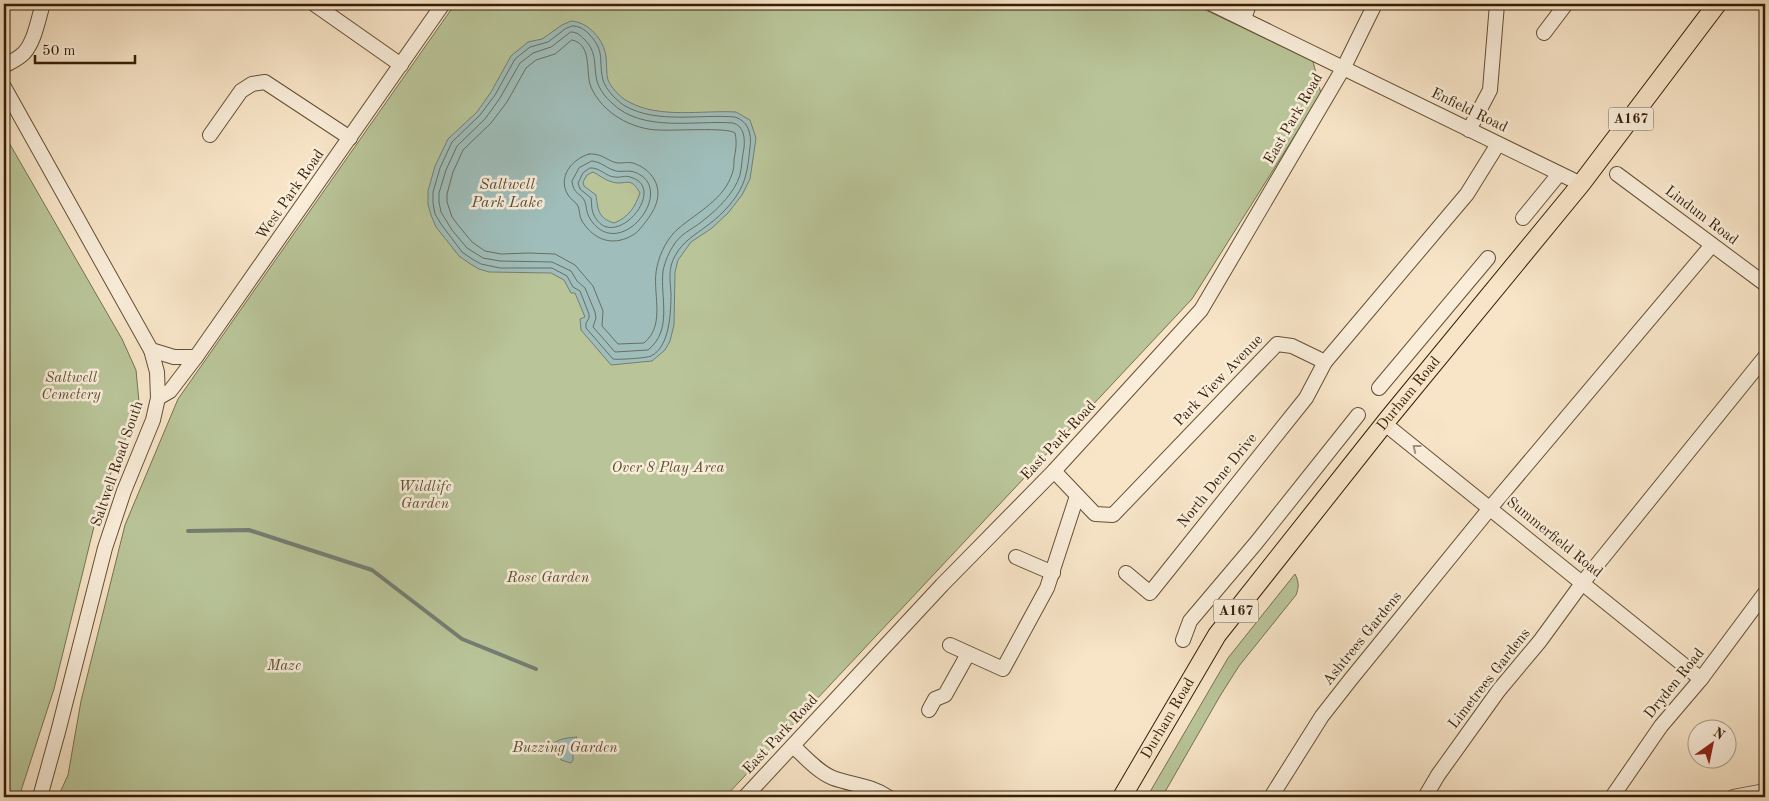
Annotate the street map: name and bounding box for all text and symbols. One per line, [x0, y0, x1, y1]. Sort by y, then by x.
scale bar [35, 32, 135, 64]
text: 50 m [42, 44, 76, 59]
street label: East Park Road [1262, 71, 1326, 167]
street label: Enfield Road [1428, 86, 1510, 136]
road number: A167 [1608, 108, 1654, 130]
street label: West Park Road [254, 147, 328, 243]
water label: Saltwell Park Lake [470, 177, 543, 211]
street label: Lindum Road [1662, 184, 1741, 248]
street label: Park View Avenue [1172, 332, 1266, 430]
street label: Durham Road [1374, 354, 1444, 434]
park label: Saltwell Cemetery [41, 371, 101, 403]
street label: East Park Road [1019, 398, 1099, 484]
street label: Saltwell Road South [89, 399, 147, 529]
street label: North Dene Drive [1175, 431, 1261, 531]
one-way arrow [1413, 446, 1422, 454]
park label: Over 8 Play Area [611, 461, 725, 476]
park label: Wildlife Garden [398, 480, 452, 512]
street label: Summerfield Road [1503, 495, 1605, 581]
park label: Rose Garden [506, 571, 590, 586]
street label: Ashtrees Gardens [1321, 589, 1405, 689]
road number: A167 [1214, 600, 1258, 622]
street label: Limetrees Gardens [1446, 626, 1534, 732]
street label: Dryden Road [1642, 646, 1708, 722]
park label: Maze [266, 659, 301, 674]
street label: Durham Road [1139, 675, 1198, 762]
street label: East Park Road [741, 692, 821, 778]
north arrow [1686, 718, 1736, 768]
text: N [1710, 725, 1727, 743]
park label: Buzzing Garden [511, 741, 618, 756]

